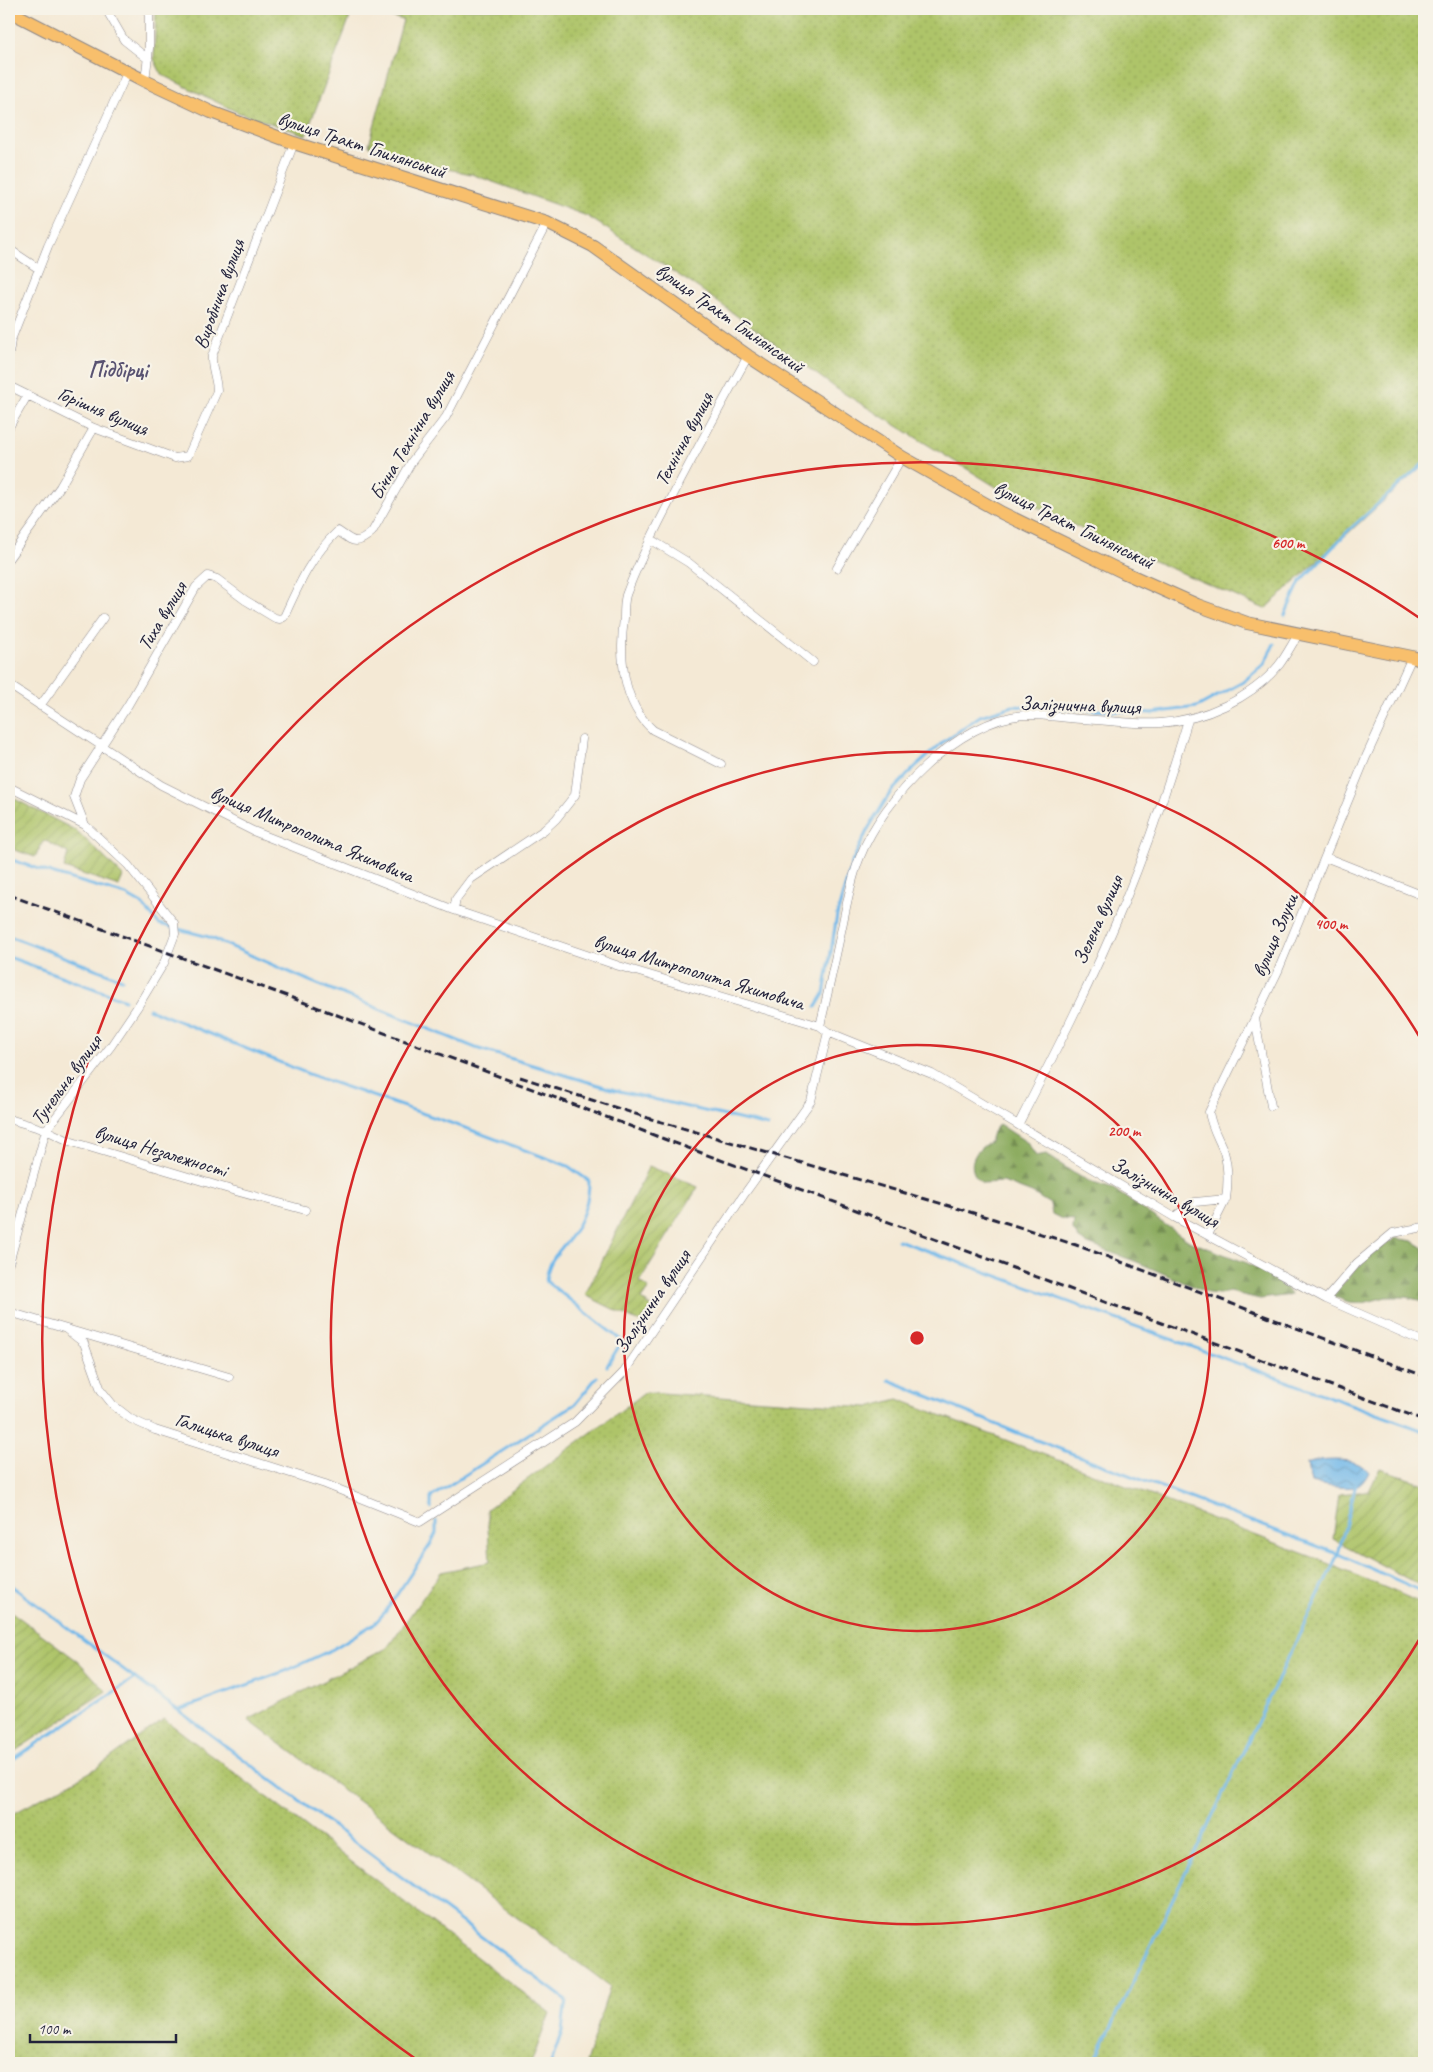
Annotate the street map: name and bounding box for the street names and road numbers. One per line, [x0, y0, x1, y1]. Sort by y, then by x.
street label: вулиця Тракт Глинянський [275, 106, 451, 185]
street label: Виробнича вулиця [188, 235, 251, 352]
street label: вулиця Тракт Глинянський [651, 257, 810, 380]
street label: Бічна Технічна вулиця [364, 365, 461, 504]
street label: Горішня вулиця [54, 381, 153, 442]
street label: Технічна вулиця [649, 387, 719, 490]
street label: вулиця Тракт Глинянський [990, 475, 1160, 575]
street label: Тиха вулиця [132, 576, 193, 655]
street label: Залізнична вулиця [1019, 690, 1142, 721]
street label: вулиця Митрополита Яхимовича [207, 780, 419, 889]
street label: Зелена вулиця [1067, 870, 1130, 968]
street label: вулиця Злуки [1246, 889, 1304, 980]
street label: вулиця Митрополита Яхимовича [591, 928, 809, 1016]
street label: Тунельна вулиця [25, 1028, 108, 1130]
street label: вулиця Незалежності [91, 1119, 232, 1185]
street label: Залізнична вулиця [1106, 1151, 1225, 1235]
street label: Залізнична вулиця [608, 1244, 698, 1359]
street label: Галицька вулиця [172, 1407, 284, 1464]

